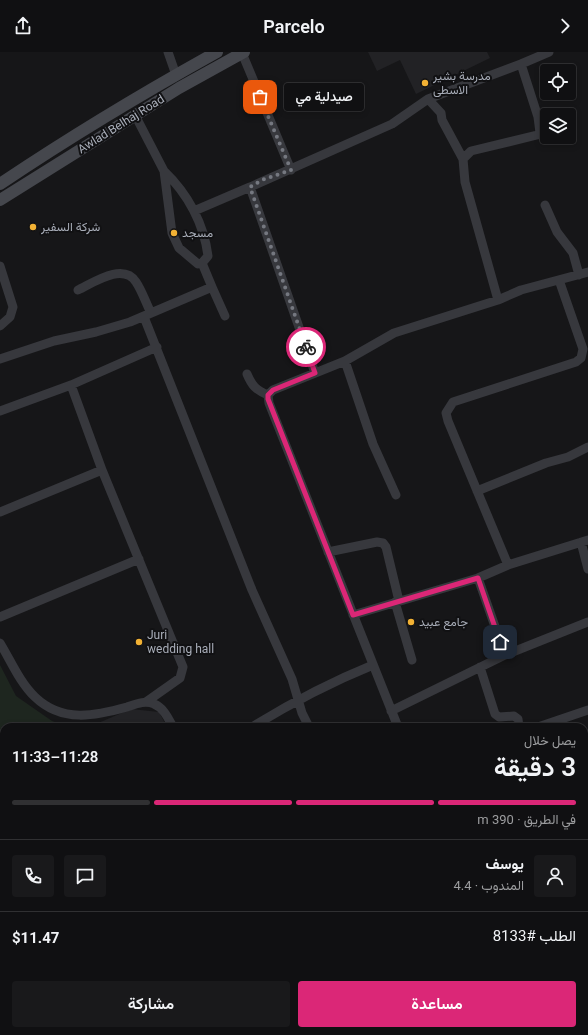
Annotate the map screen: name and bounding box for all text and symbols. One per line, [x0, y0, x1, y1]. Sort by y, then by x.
icon: share [12, 15, 34, 37]
icon: forward [554, 15, 576, 37]
text: Parcelo [263, 16, 325, 37]
map controls [540, 64, 576, 144]
button: locate [540, 64, 576, 100]
place label: مدرسة بشير الاسطى [432, 69, 491, 98]
marker: مدرسة بشير الاسطى [420, 78, 430, 88]
pin [243, 80, 277, 114]
callout: صيدلية مي [284, 83, 364, 111]
icon: bag [249, 86, 271, 108]
text: صيدلية مي [295, 89, 353, 104]
street label: Awlad Belhaj Road [75, 92, 167, 156]
button: layers [540, 108, 576, 144]
place label: شركة السفير [40, 220, 100, 235]
marker: شركة السفير [28, 222, 38, 232]
place label: مسجد [182, 226, 213, 240]
marker: مسجد [169, 228, 179, 238]
courier [286, 327, 326, 367]
icon: bike [295, 336, 317, 358]
place label: جامع عبيد [419, 615, 468, 631]
marker: جامع عبيد [406, 617, 416, 627]
pin [483, 625, 517, 659]
place label: Juri wedding hall [147, 628, 214, 656]
icon: home [489, 631, 511, 653]
marker: Juri wedding hall [134, 637, 144, 647]
text: يصل خلال [524, 733, 576, 748]
text: 11:28–11:33 [12, 748, 98, 766]
text: 3 دقيقة [494, 752, 576, 782]
text: في الطريق · 390 m [477, 812, 576, 827]
button: phone [12, 855, 54, 897]
button: chat [64, 855, 106, 897]
text: يوسف [486, 855, 524, 873]
button: person [534, 855, 576, 897]
text: المندوب · 4.4 [453, 878, 524, 893]
text: الطلب #8133 [493, 927, 576, 945]
text: $11.47 [12, 929, 59, 947]
button: مشاركة [12, 981, 290, 1027]
button: مساعدة [298, 981, 576, 1027]

